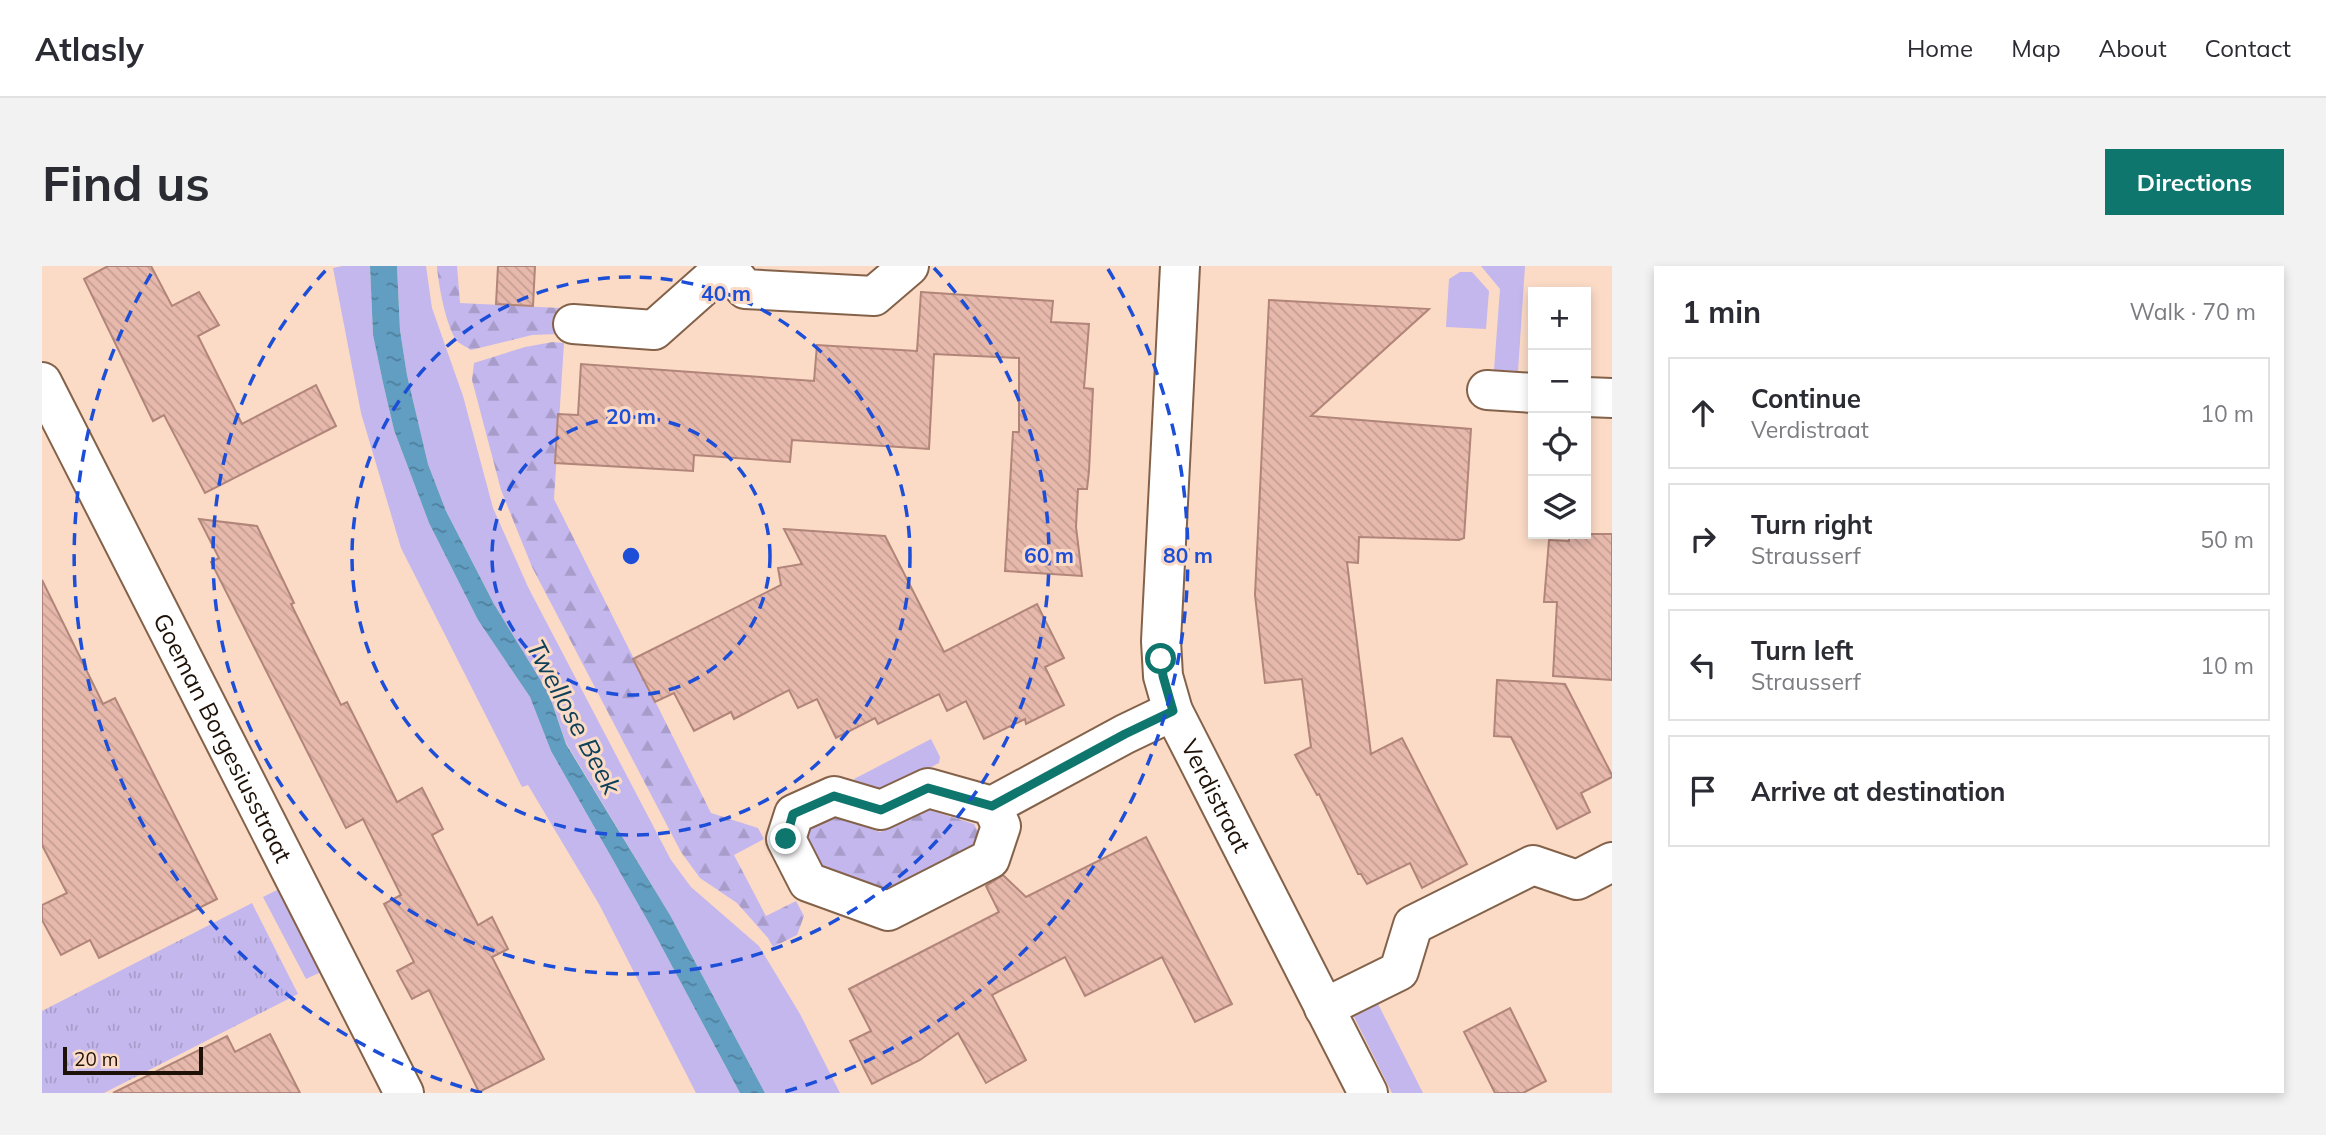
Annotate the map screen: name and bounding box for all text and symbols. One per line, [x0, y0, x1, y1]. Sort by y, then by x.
text: Atlasly [35, 28, 144, 69]
text: Home [1907, 33, 1973, 63]
text: Map [2011, 33, 2061, 63]
text: About [2099, 33, 2167, 63]
text: Contact [2205, 33, 2291, 63]
button: Directions [2105, 149, 2284, 215]
text: Find us [42, 152, 210, 213]
text: 40 m [701, 280, 751, 306]
map controls [1528, 287, 1591, 539]
button: + [1528, 287, 1591, 350]
text: 1 min [1682, 293, 1761, 331]
text: Walk · 70 m [2130, 297, 2256, 326]
button: − [1528, 350, 1591, 413]
text: Continue [1751, 382, 1861, 415]
icon: ahead [1684, 394, 1722, 432]
text: 10 m [2200, 399, 2254, 428]
text: 20 m [606, 403, 656, 429]
button: locate [1528, 413, 1591, 476]
text: Verdistraat [1751, 415, 1869, 444]
button: layers [1528, 476, 1591, 539]
text: Turn right [1751, 508, 1872, 541]
icon: right [1684, 520, 1722, 558]
text: 50 m [2200, 525, 2254, 554]
text: Strausserf [1751, 541, 1861, 570]
text: 60 m [1024, 542, 1074, 568]
text: 80 m [1163, 542, 1213, 568]
centre of rings [619, 544, 643, 568]
street label: Goeman Borgesiusstraat [147, 608, 299, 867]
water label: Twellose Beek [519, 634, 629, 801]
text: Turn left [1751, 634, 1853, 667]
route start [1145, 643, 1176, 674]
icon: left [1684, 646, 1722, 684]
text: 10 m [2200, 651, 2254, 680]
text: Strausserf [1751, 667, 1861, 696]
street label: Verdistraat [1175, 734, 1258, 857]
icon: arrive [1684, 772, 1722, 810]
text: Arrive at destination [1751, 775, 2006, 808]
route end [770, 823, 801, 854]
scale bar [63, 1044, 203, 1076]
text: 20 m [74, 1047, 118, 1071]

